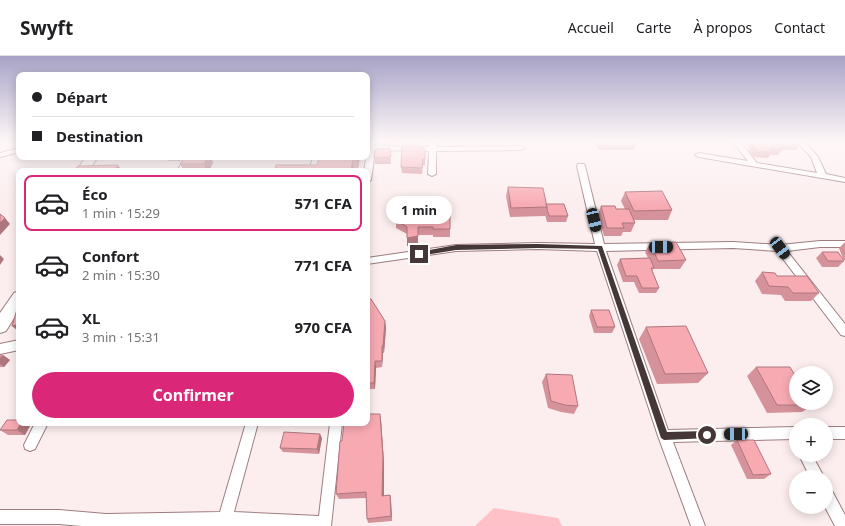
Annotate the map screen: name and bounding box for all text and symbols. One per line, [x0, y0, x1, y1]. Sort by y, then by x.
text: Swyft [20, 15, 73, 41]
text: Accueil [568, 18, 614, 37]
text: Carte [636, 18, 671, 37]
text: À propos [693, 18, 752, 37]
text: Contact [774, 18, 825, 37]
text: Départ [56, 87, 108, 107]
text: Destination [56, 126, 143, 146]
text: Éco [82, 184, 108, 204]
icon: car [34, 185, 70, 221]
text: 571 CFA [294, 193, 352, 213]
callout: 1 min [386, 196, 452, 224]
text: 1 min [401, 201, 437, 219]
text: 1 min · 15:29 [82, 204, 160, 222]
car [585, 207, 603, 233]
car [768, 235, 792, 261]
car [649, 241, 673, 253]
route end [410, 245, 428, 263]
text: Confort [82, 246, 139, 266]
icon: car [34, 247, 70, 283]
text: 771 CFA [294, 255, 352, 275]
text: 2 min · 15:30 [82, 266, 160, 284]
text: XL [82, 308, 100, 328]
icon: car [34, 309, 70, 345]
text: 970 CFA [294, 317, 352, 337]
text: 3 min · 15:31 [82, 328, 160, 346]
map controls [789, 366, 833, 514]
button: layers [789, 366, 833, 410]
button: Confirmer [32, 372, 354, 418]
button: + [789, 418, 833, 462]
route start [698, 426, 716, 444]
car [724, 428, 748, 440]
button: − [789, 470, 833, 514]

